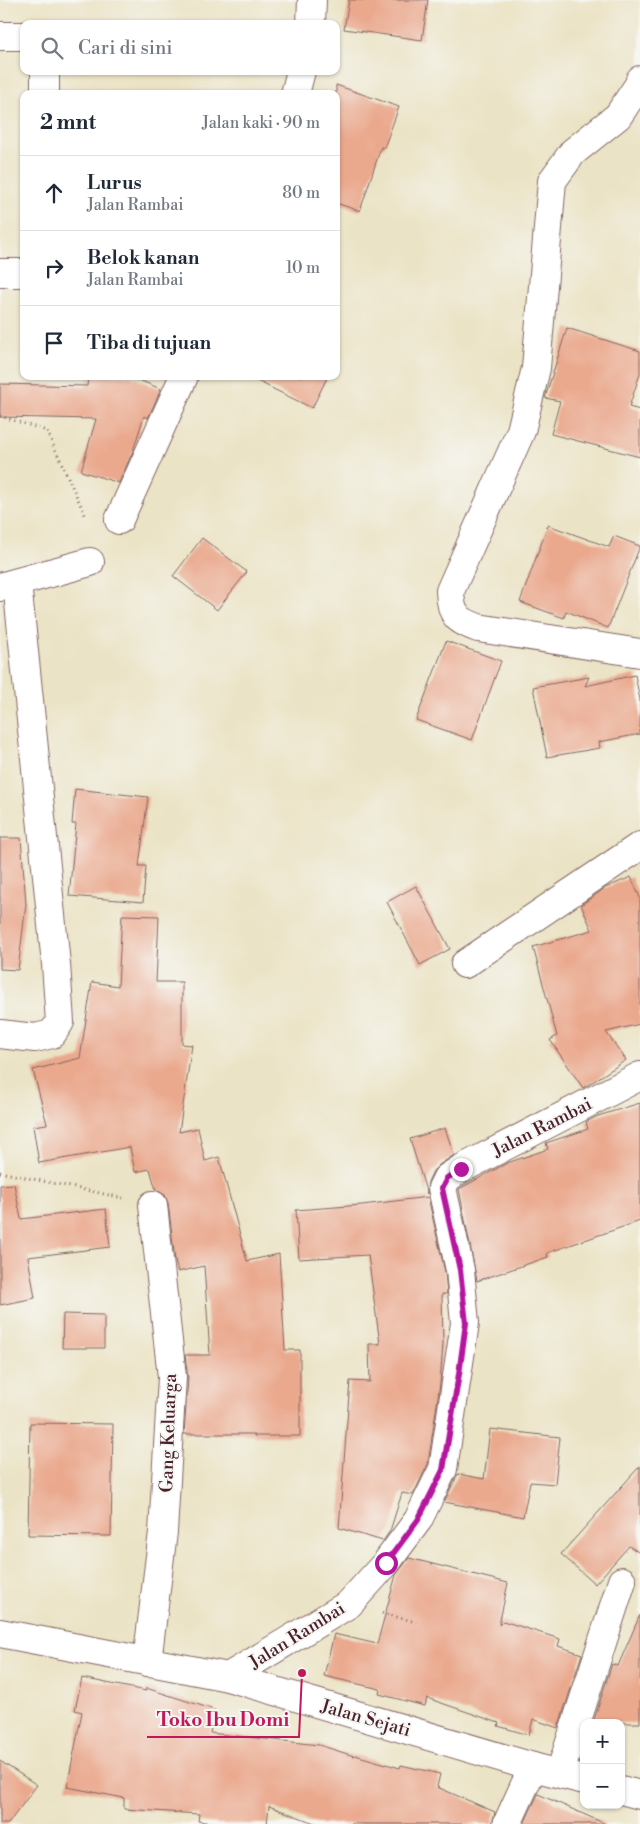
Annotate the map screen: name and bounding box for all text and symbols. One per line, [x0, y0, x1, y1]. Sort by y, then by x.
search box [20, 20, 340, 75]
icon: search [38, 34, 66, 62]
text: Cari di sini [78, 36, 173, 60]
text: 2 mnt [40, 110, 96, 136]
text: Jalan kaki · 90 m [202, 113, 320, 133]
text: Lurus [87, 171, 142, 195]
icon: ahead [40, 179, 68, 207]
text: 80 m [282, 183, 320, 203]
text: Jalan Rambai [87, 195, 184, 215]
text: Belok kanan [87, 246, 200, 270]
icon: right [40, 254, 68, 282]
text: 10 m [286, 258, 320, 278]
text: Jalan Rambai [87, 270, 184, 290]
icon: arrive [40, 329, 68, 357]
text: Tiba di tujuan [87, 331, 211, 355]
street label: Jalan Rambai [488, 1093, 596, 1163]
route end [450, 1158, 473, 1181]
street label: Gang Keluarga [155, 1372, 182, 1493]
route start [375, 1552, 398, 1575]
street label: Jalan Rambai [244, 1597, 349, 1675]
street label: Jalan Sejati [317, 1694, 413, 1742]
callout: Toko Ibu Domi [147, 1703, 299, 1737]
text: Toko Ibu Domi [157, 1708, 289, 1732]
map controls [580, 1719, 625, 1809]
button: + [580, 1719, 625, 1764]
button: − [580, 1764, 625, 1809]

